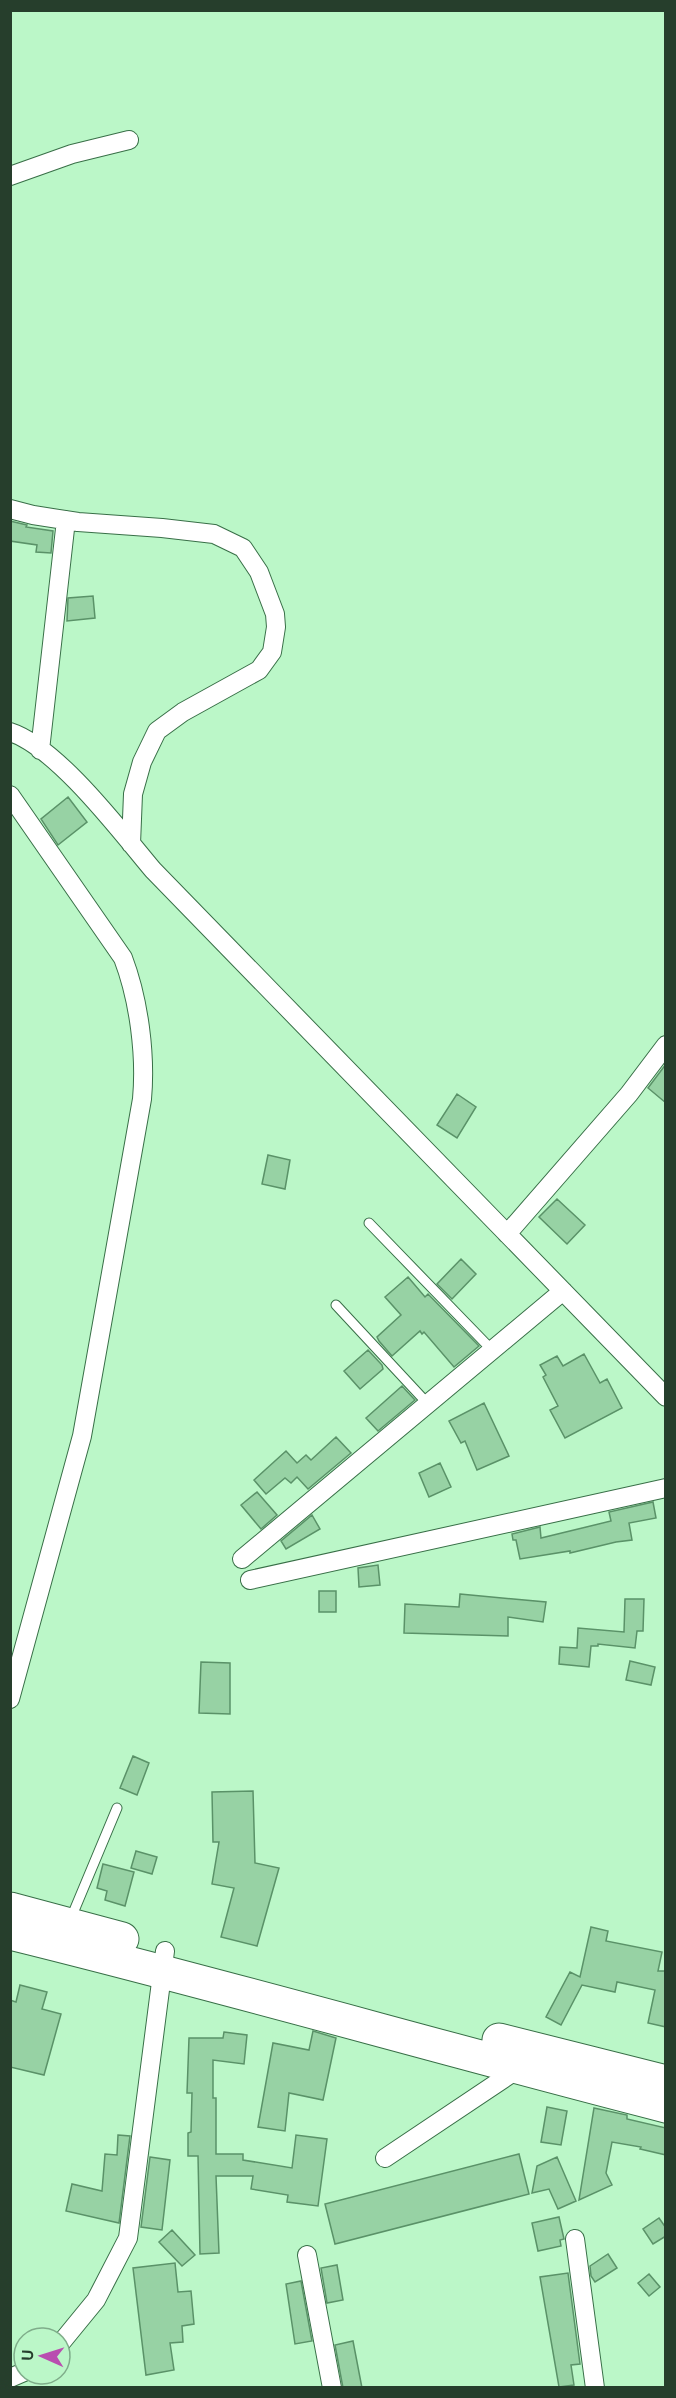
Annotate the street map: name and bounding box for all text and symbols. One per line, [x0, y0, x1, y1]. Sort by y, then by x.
north arrow [12, 2326, 72, 2386]
text: U [17, 2349, 38, 2361]

